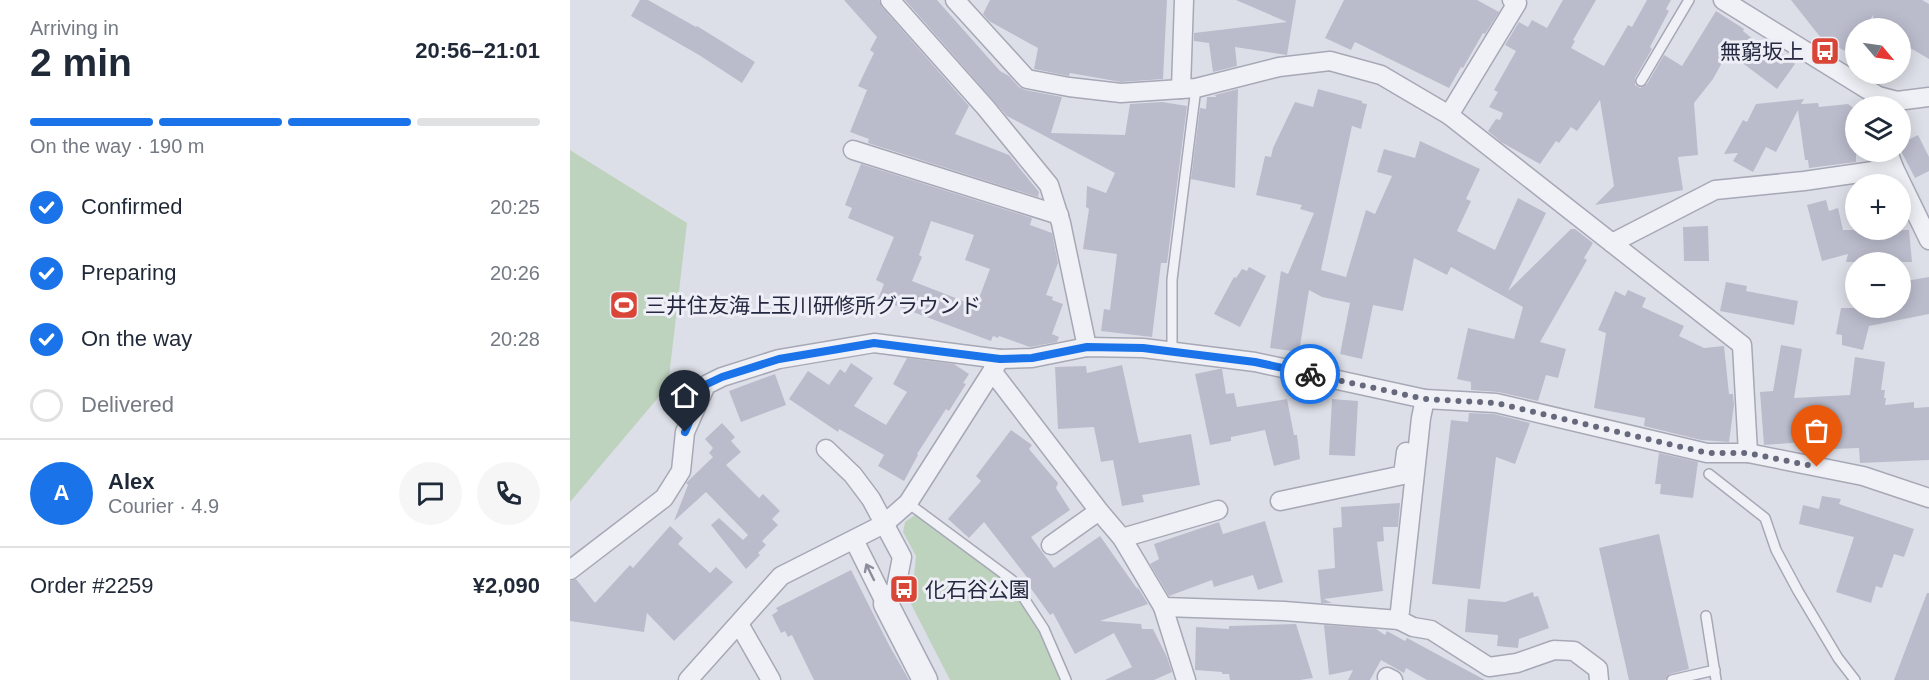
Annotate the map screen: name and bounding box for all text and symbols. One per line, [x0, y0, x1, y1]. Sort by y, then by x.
text: Arriving in [30, 17, 119, 39]
north arrow [1845, 18, 1911, 84]
map controls [1845, 18, 1911, 318]
bus stop icon: 無窮坂上 [1809, 35, 1841, 67]
text: 20:56–21:01 [415, 38, 540, 63]
place label: 無窮坂上 [1720, 40, 1804, 63]
text: 2 min [30, 41, 132, 84]
button: layers [1845, 96, 1911, 162]
text: On the way · 190 m [30, 135, 205, 157]
button: + [1845, 174, 1911, 240]
icon: check [30, 191, 63, 224]
text: Confirmed [81, 194, 182, 219]
text: 20:25 [490, 196, 540, 218]
button: − [1845, 252, 1911, 318]
icon: check [30, 257, 63, 290]
text: Preparing [81, 260, 176, 285]
text: 20:26 [490, 262, 540, 284]
sports icon: 三井住友海上玉川研修所グラウンド [608, 289, 640, 321]
place label: 三井住友海上玉川研修所グラウンド [645, 294, 981, 317]
icon: check [30, 323, 63, 356]
text: On the way [81, 326, 192, 351]
text: 20:28 [490, 328, 540, 350]
courier [1280, 344, 1340, 404]
icon: bike [1294, 358, 1327, 391]
pin [659, 370, 710, 432]
icon: home [668, 379, 701, 412]
text: Delivered [81, 392, 174, 417]
pin [1791, 405, 1842, 467]
icon: bag [1800, 414, 1833, 447]
button: chat [399, 462, 462, 525]
button: phone [477, 462, 540, 525]
text: Alex [108, 469, 154, 494]
text: A [54, 480, 69, 505]
text: Courier · 4.9 [108, 495, 219, 517]
one-way arrow [863, 563, 875, 581]
text: Order #2259 [30, 573, 154, 598]
text: ¥2,090 [473, 573, 540, 598]
bus stop icon: 化石谷公園 [888, 573, 920, 605]
place label: 化石谷公園 [925, 578, 1030, 601]

